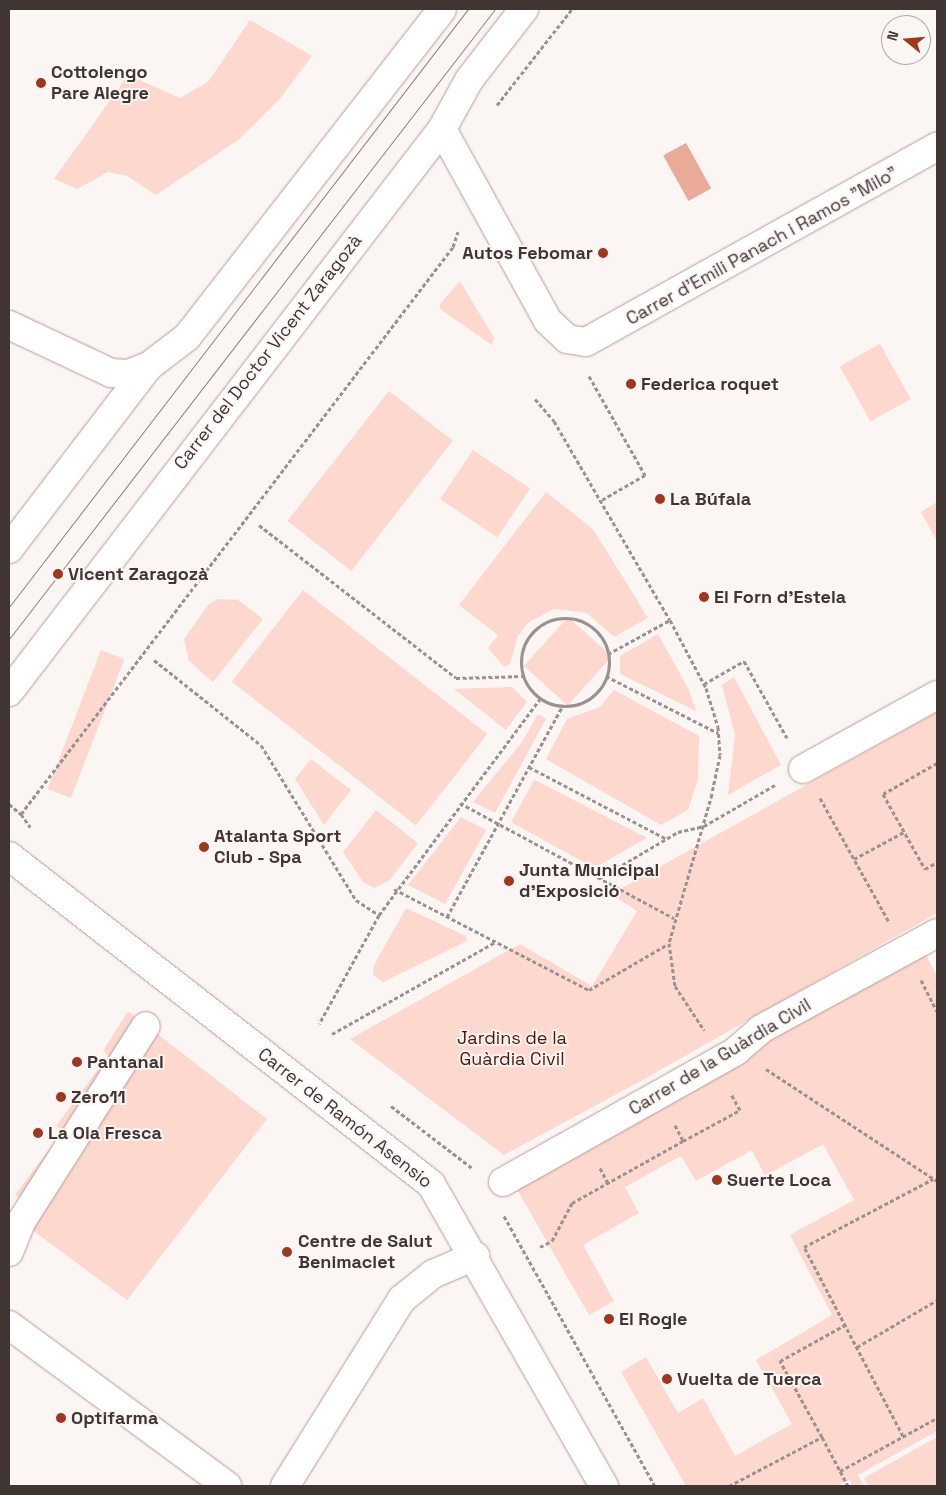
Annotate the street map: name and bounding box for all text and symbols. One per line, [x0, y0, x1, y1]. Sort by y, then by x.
north arrow [881, 15, 931, 65]
text: N [883, 29, 903, 43]
place label: Cottolengo Pare Alegre [51, 62, 149, 104]
marker: Cottolengo Pare Alegre [35, 77, 47, 89]
street label: Carrer d'Emili Panach i Ramos "Milo" [623, 162, 901, 330]
street label: Carrer del Doctor Vicent Zaragozà [169, 230, 367, 474]
place label: Autos Febomar [462, 242, 593, 264]
marker: Autos Febomar [597, 247, 609, 259]
place label: Federica roquet [641, 373, 779, 395]
marker: Federica roquet [625, 378, 637, 390]
place label: La Búfala [670, 488, 751, 510]
marker: La Búfala [654, 493, 666, 505]
place label: Vicent Zaragozà [68, 563, 208, 585]
marker: Vicent Zaragozà [52, 568, 64, 580]
place label: El Forn d'Estela [714, 586, 846, 608]
marker: El Forn d'Estela [698, 591, 710, 603]
place label: Atalanta Sport Club - Spa [214, 826, 342, 869]
marker: Atalanta Sport Club - Spa [198, 841, 210, 853]
place label: Junta Municipal d'Exposició [519, 860, 659, 902]
marker: Junta Municipal d'Exposició [503, 875, 515, 887]
street label: Carrer de la Guàrdia Civil [625, 994, 815, 1120]
park label: Jardins de la Guàrdia Civil [457, 1028, 567, 1070]
street label: Carrer de Ramón Asensio [253, 1043, 437, 1193]
place label: Pantanal [87, 1051, 164, 1073]
marker: Pantanal [71, 1056, 83, 1068]
place label: Zero11 [71, 1086, 126, 1108]
marker: Zero11 [55, 1091, 67, 1103]
place label: La Ola Fresca [48, 1122, 162, 1144]
marker: La Ola Fresca [32, 1127, 44, 1139]
place label: Suerte Loca [727, 1169, 831, 1191]
marker: Suerte Loca [711, 1174, 723, 1186]
place label: Centre de Salut Benimaclet [298, 1231, 433, 1274]
marker: Centre de Salut Benimaclet [280, 1245, 294, 1259]
place label: El Rogle [619, 1308, 687, 1330]
marker: El Rogle [603, 1313, 615, 1325]
place label: Vuelta de Tuerca [677, 1368, 822, 1390]
marker: Vuelta de Tuerca [661, 1373, 673, 1385]
place label: Optifarma [71, 1407, 158, 1429]
marker: Optifarma [55, 1412, 67, 1424]

